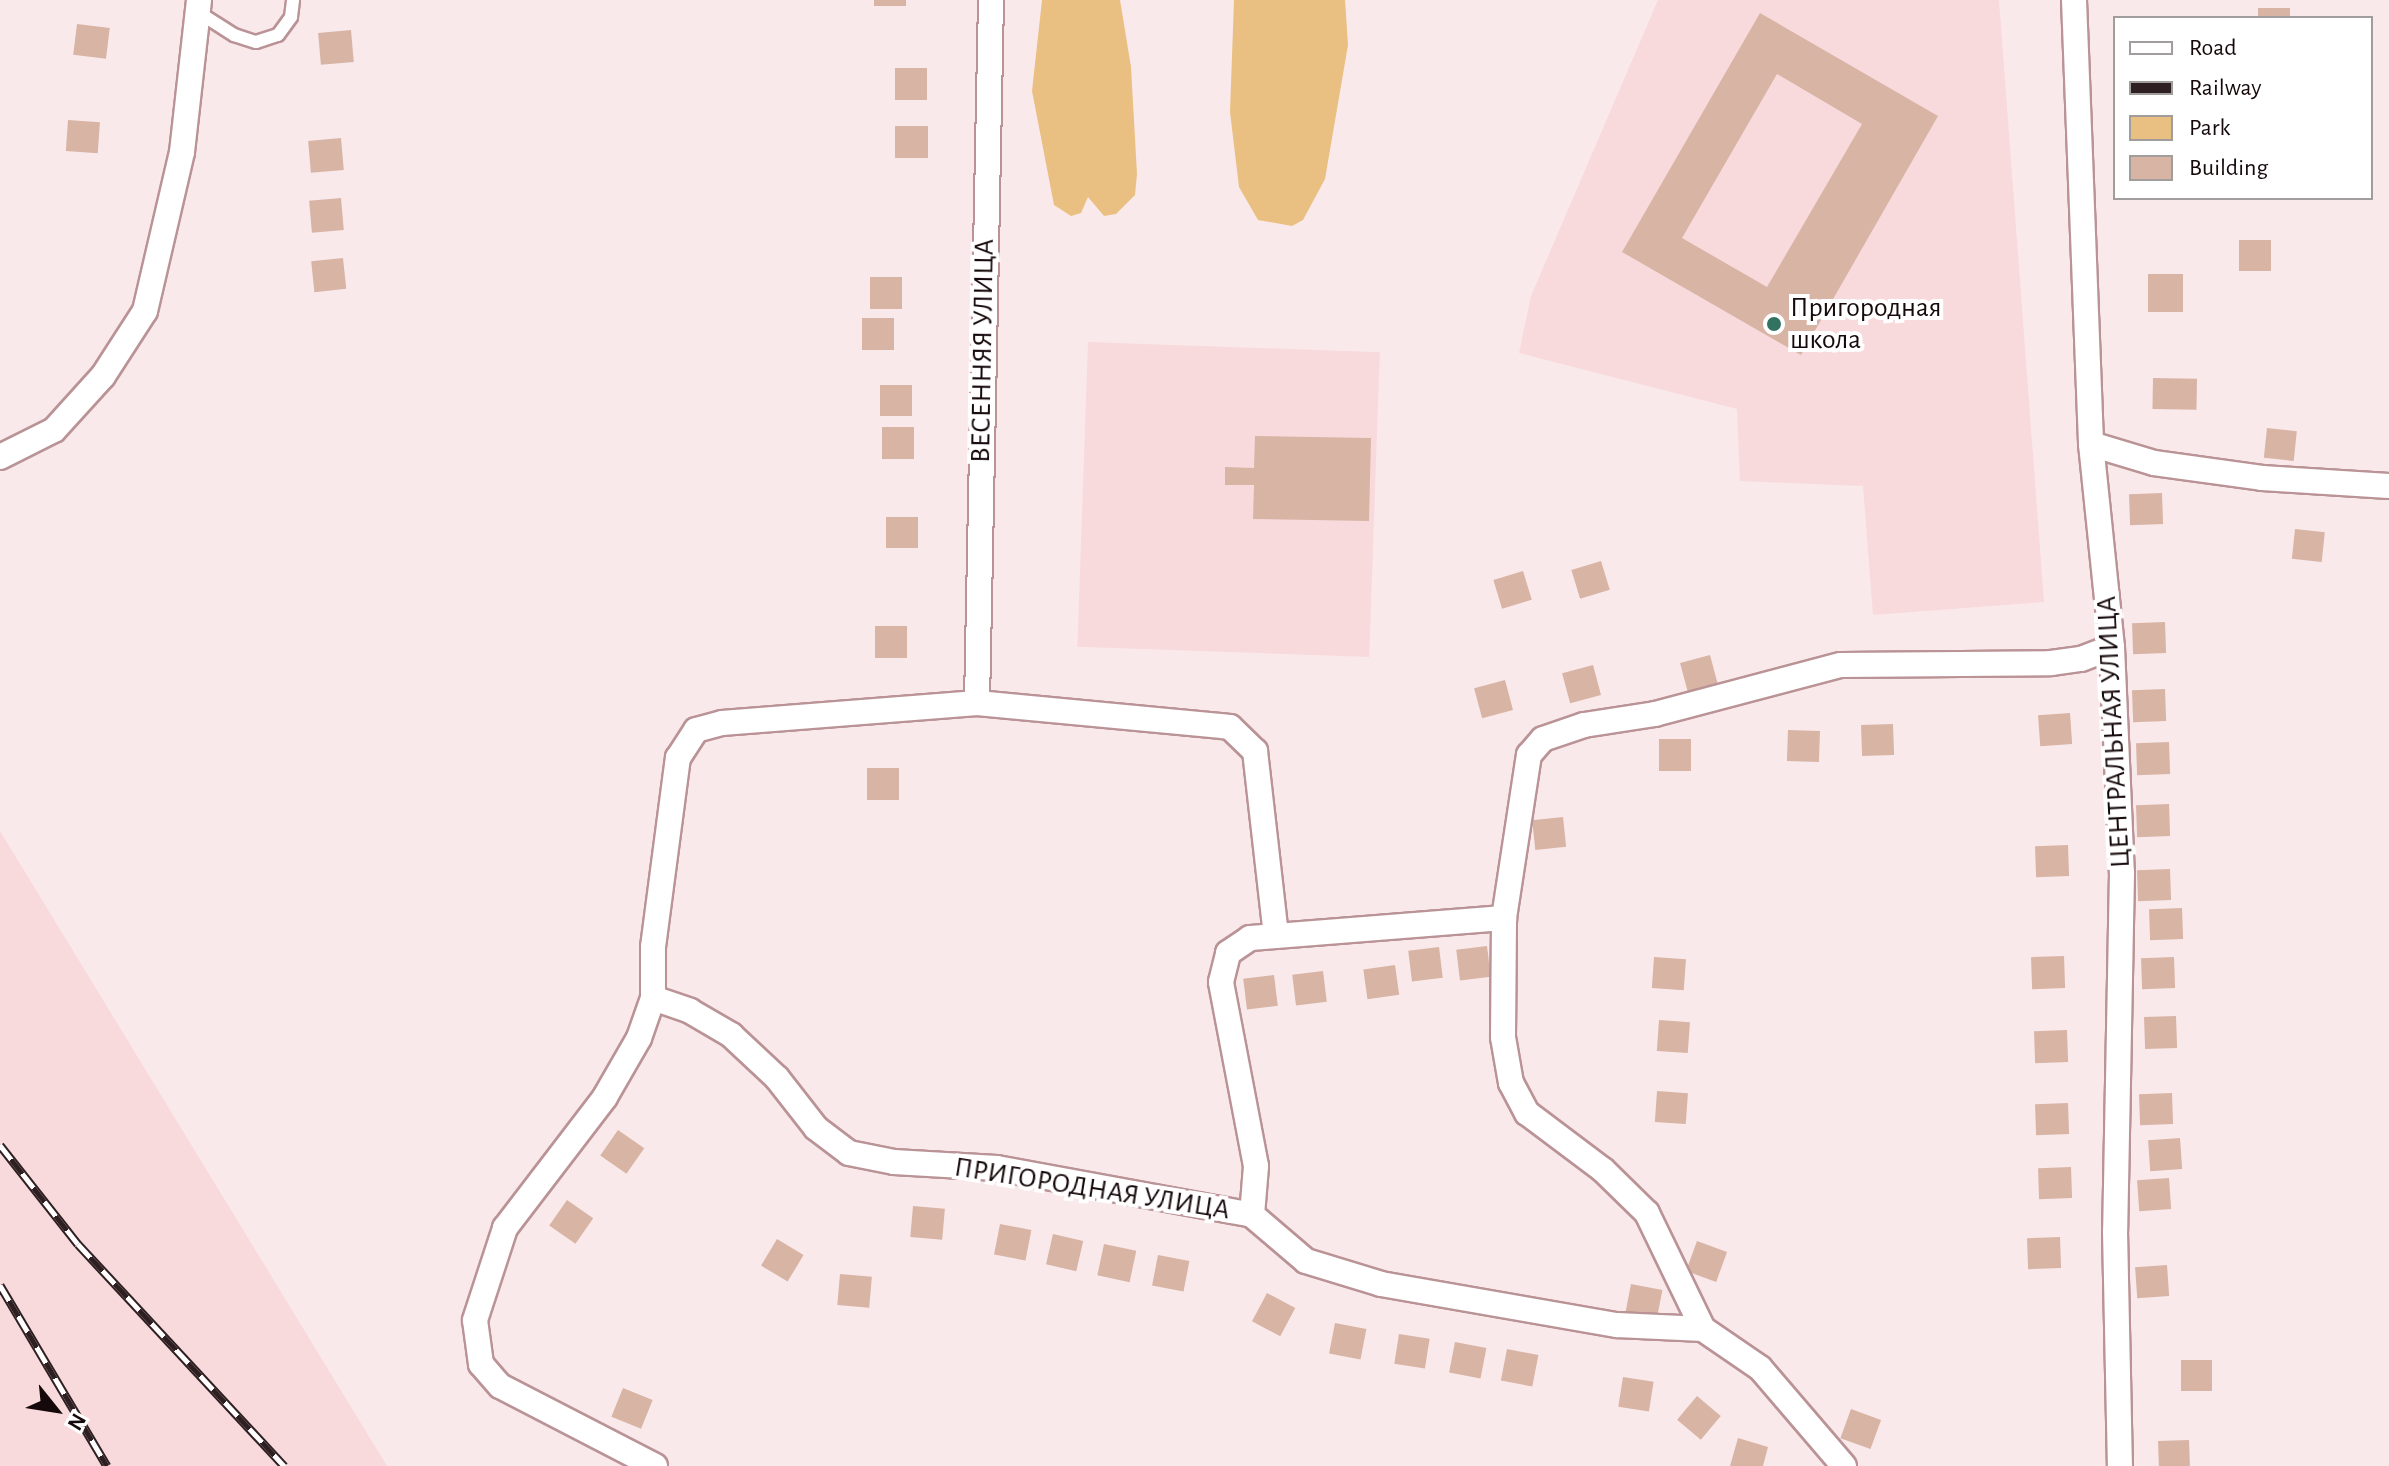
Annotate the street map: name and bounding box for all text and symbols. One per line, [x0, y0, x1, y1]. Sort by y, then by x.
legend [2113, 16, 2373, 200]
text: Road [2189, 36, 2237, 60]
text: Railway [2189, 76, 2261, 100]
text: Park [2189, 116, 2230, 140]
text: Building [2189, 156, 2268, 180]
street label: ВЕСЕННЯЯ УЛИЦА [964, 239, 1002, 463]
place label: Пригородная школа [1790, 291, 1942, 357]
marker: Пригородная школа [1765, 315, 1783, 333]
street label: ЦЕНТРАЛЬНАЯ УЛИЦА [2090, 595, 2138, 869]
street label: ПРИГОРОДНАЯ УЛИЦА [952, 1151, 1232, 1227]
north arrow [16, 1370, 96, 1450]
text: N [63, 1410, 90, 1434]

